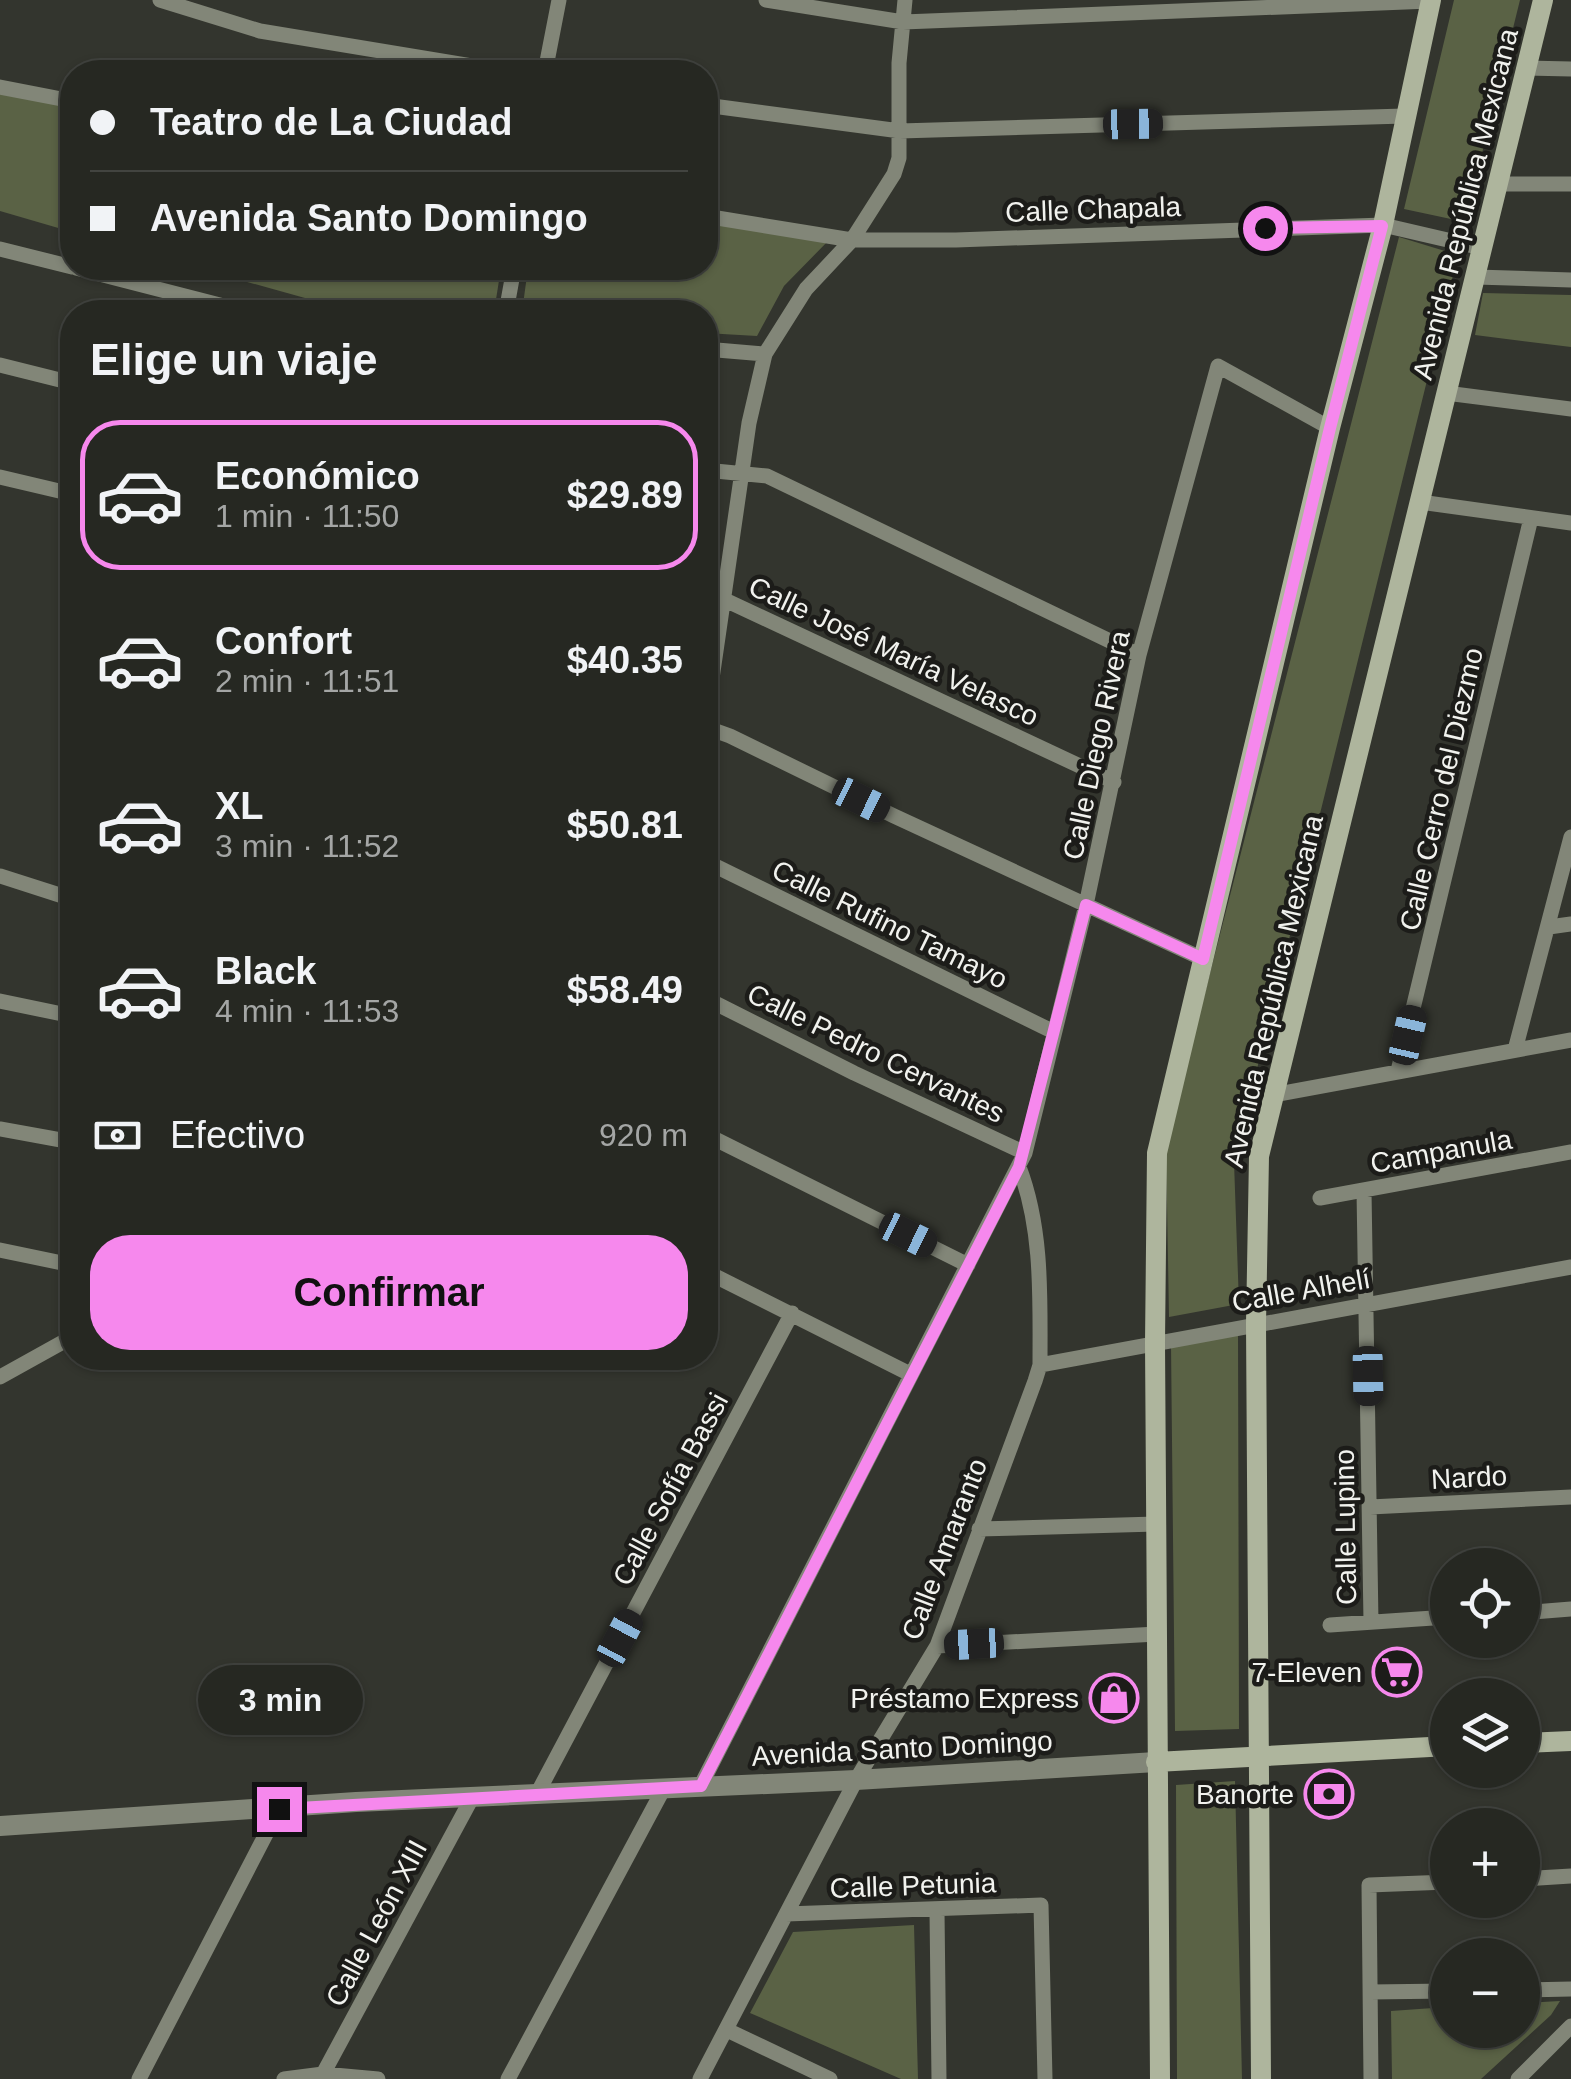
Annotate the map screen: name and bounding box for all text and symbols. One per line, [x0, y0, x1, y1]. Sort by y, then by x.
street label: Avenida República Mexicana [1407, 25, 1524, 383]
text: Teatro de La Ciudad [150, 101, 512, 143]
car [1103, 108, 1163, 140]
street label: Calle Chapala [1005, 191, 1182, 228]
text: Avenida Santo Domingo [150, 197, 588, 239]
route start [1243, 206, 1288, 251]
text: Elige un viaje [90, 334, 378, 385]
icon: car [95, 450, 185, 540]
text: Económico [215, 455, 420, 497]
text: $29.89 [567, 474, 683, 516]
text: 1 min · 11:50 [215, 498, 399, 534]
street label: Calle José María Velasco [744, 571, 1044, 732]
icon: car [95, 615, 185, 705]
text: Confort [215, 620, 352, 662]
street label: Calle Diego Rivera [1057, 627, 1136, 862]
text: $40.35 [567, 639, 683, 681]
street label: Calle Cerro del Diezmo [1394, 645, 1489, 934]
text: 2 min · 11:51 [215, 663, 399, 699]
car [827, 773, 895, 827]
icon: car [95, 780, 185, 870]
text: XL [215, 785, 264, 827]
text: $50.81 [567, 804, 683, 846]
street label: Avenida República Mexicana [1218, 812, 1329, 1170]
text: 3 min · 11:52 [215, 828, 399, 864]
street label: Calle Rufino Tamayo [767, 854, 1012, 995]
icon: car [95, 945, 185, 1035]
text: Black [215, 950, 316, 992]
text: $58.49 [567, 969, 683, 1011]
street label: Calle Pedro Cervantes [742, 978, 1009, 1129]
text: 4 min · 11:53 [215, 993, 399, 1029]
car [1387, 1002, 1429, 1068]
icon: cash [90, 1108, 145, 1163]
text: Efectivo [170, 1114, 305, 1156]
text: 920 m [599, 1117, 688, 1153]
street label: Campanula [1368, 1124, 1515, 1179]
car [874, 1208, 942, 1262]
button: Confirmar [90, 1235, 688, 1350]
street label: Calle Alhelí [1229, 1263, 1373, 1318]
car [1352, 1346, 1384, 1406]
street label: Calle Sofía Bassi [607, 1388, 734, 1591]
street label: Calle Lupino [1329, 1449, 1362, 1605]
street label: Calle Amaranto [896, 1454, 993, 1644]
street label: Nardo [1430, 1460, 1508, 1495]
map controls [1430, 1548, 1540, 2048]
button: locate [1430, 1548, 1540, 1658]
car [593, 1604, 647, 1672]
car [943, 1627, 1005, 1661]
supermarket icon: 7-Eleven [1371, 1646, 1423, 1698]
place label: 7-Eleven [1251, 1657, 1362, 1688]
callout: 3 min [196, 1664, 362, 1734]
shop icon: Préstamo Express [1088, 1672, 1140, 1724]
button: layers [1430, 1678, 1540, 1788]
text: 3 min [239, 1682, 322, 1718]
place label: Préstamo Express [850, 1683, 1079, 1714]
street label: Avenida Santo Domingo [751, 1725, 1053, 1772]
bank icon: Banorte [1303, 1768, 1355, 1820]
place label: Banorte [1196, 1779, 1294, 1810]
route end [257, 1787, 302, 1832]
button: + [1430, 1808, 1540, 1918]
street label: Calle León XIII [320, 1835, 433, 2012]
street label: Calle Petunia [829, 1867, 997, 1904]
button: − [1430, 1938, 1540, 2048]

